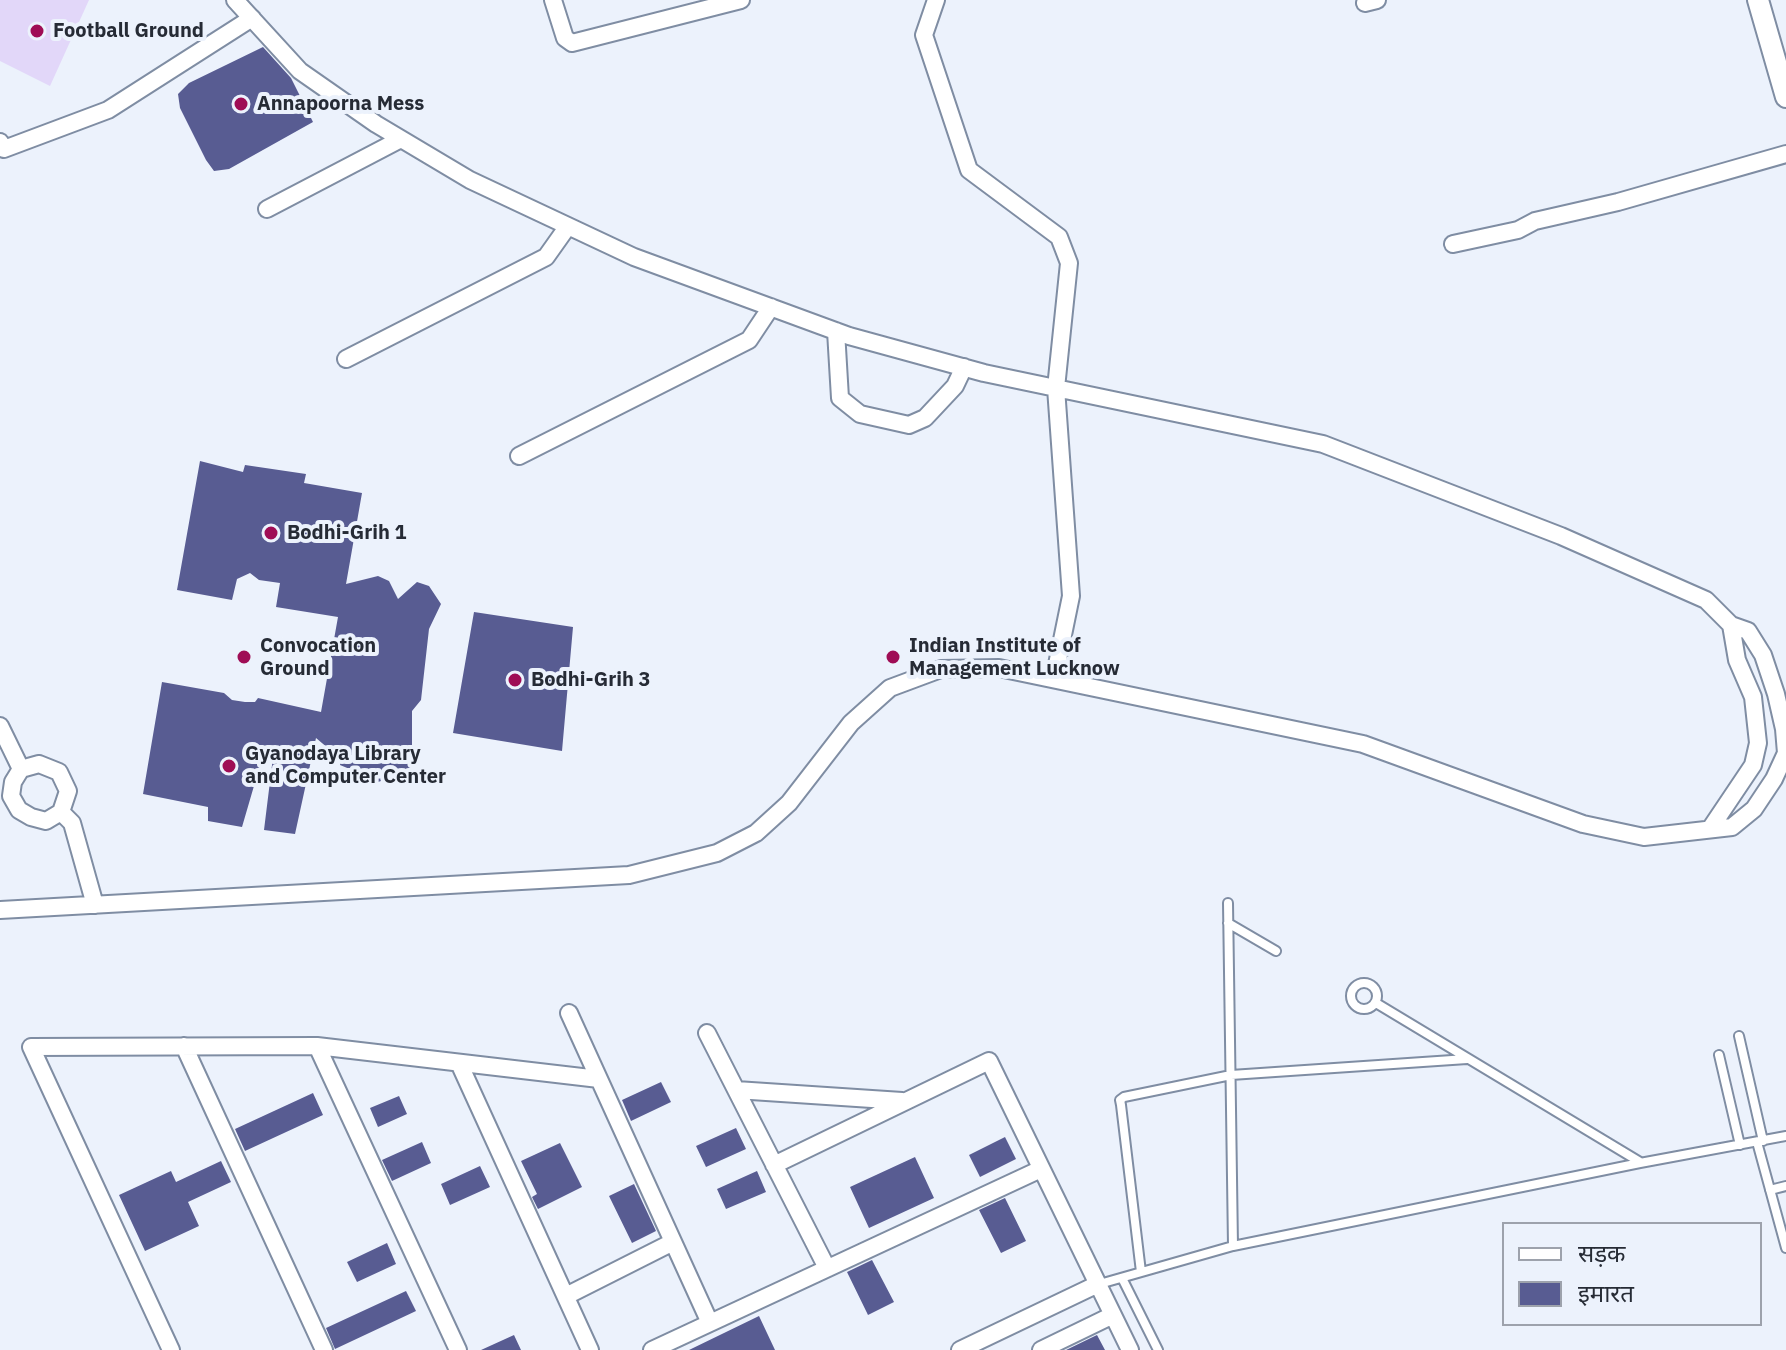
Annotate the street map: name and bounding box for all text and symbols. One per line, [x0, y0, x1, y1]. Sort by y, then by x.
place label: Football Ground [53, 19, 204, 43]
marker: Football Ground [28, 22, 46, 40]
place label: Annapoorna Mess [257, 92, 424, 116]
marker: Annapoorna Mess [232, 95, 250, 113]
place label: Bodhi-Grih 1 [287, 521, 407, 545]
marker: Bodhi-Grih 1 [262, 524, 280, 542]
place label: Convocation Ground [260, 634, 376, 681]
place label: Indian Institute of Management Lucknow [909, 634, 1120, 681]
marker: Convocation Ground [235, 648, 253, 666]
marker: Indian Institute of Management Lucknow [884, 648, 902, 666]
place label: Bodhi-Grih 3 [531, 668, 651, 692]
marker: Bodhi-Grih 3 [506, 671, 524, 689]
place label: Gyanodaya Library and Computer Center [245, 742, 446, 789]
marker: Gyanodaya Library and Computer Center [220, 757, 238, 775]
legend [1502, 1222, 1762, 1326]
text: सड़क [1578, 1237, 1626, 1269]
text: इमारत [1578, 1277, 1634, 1309]

